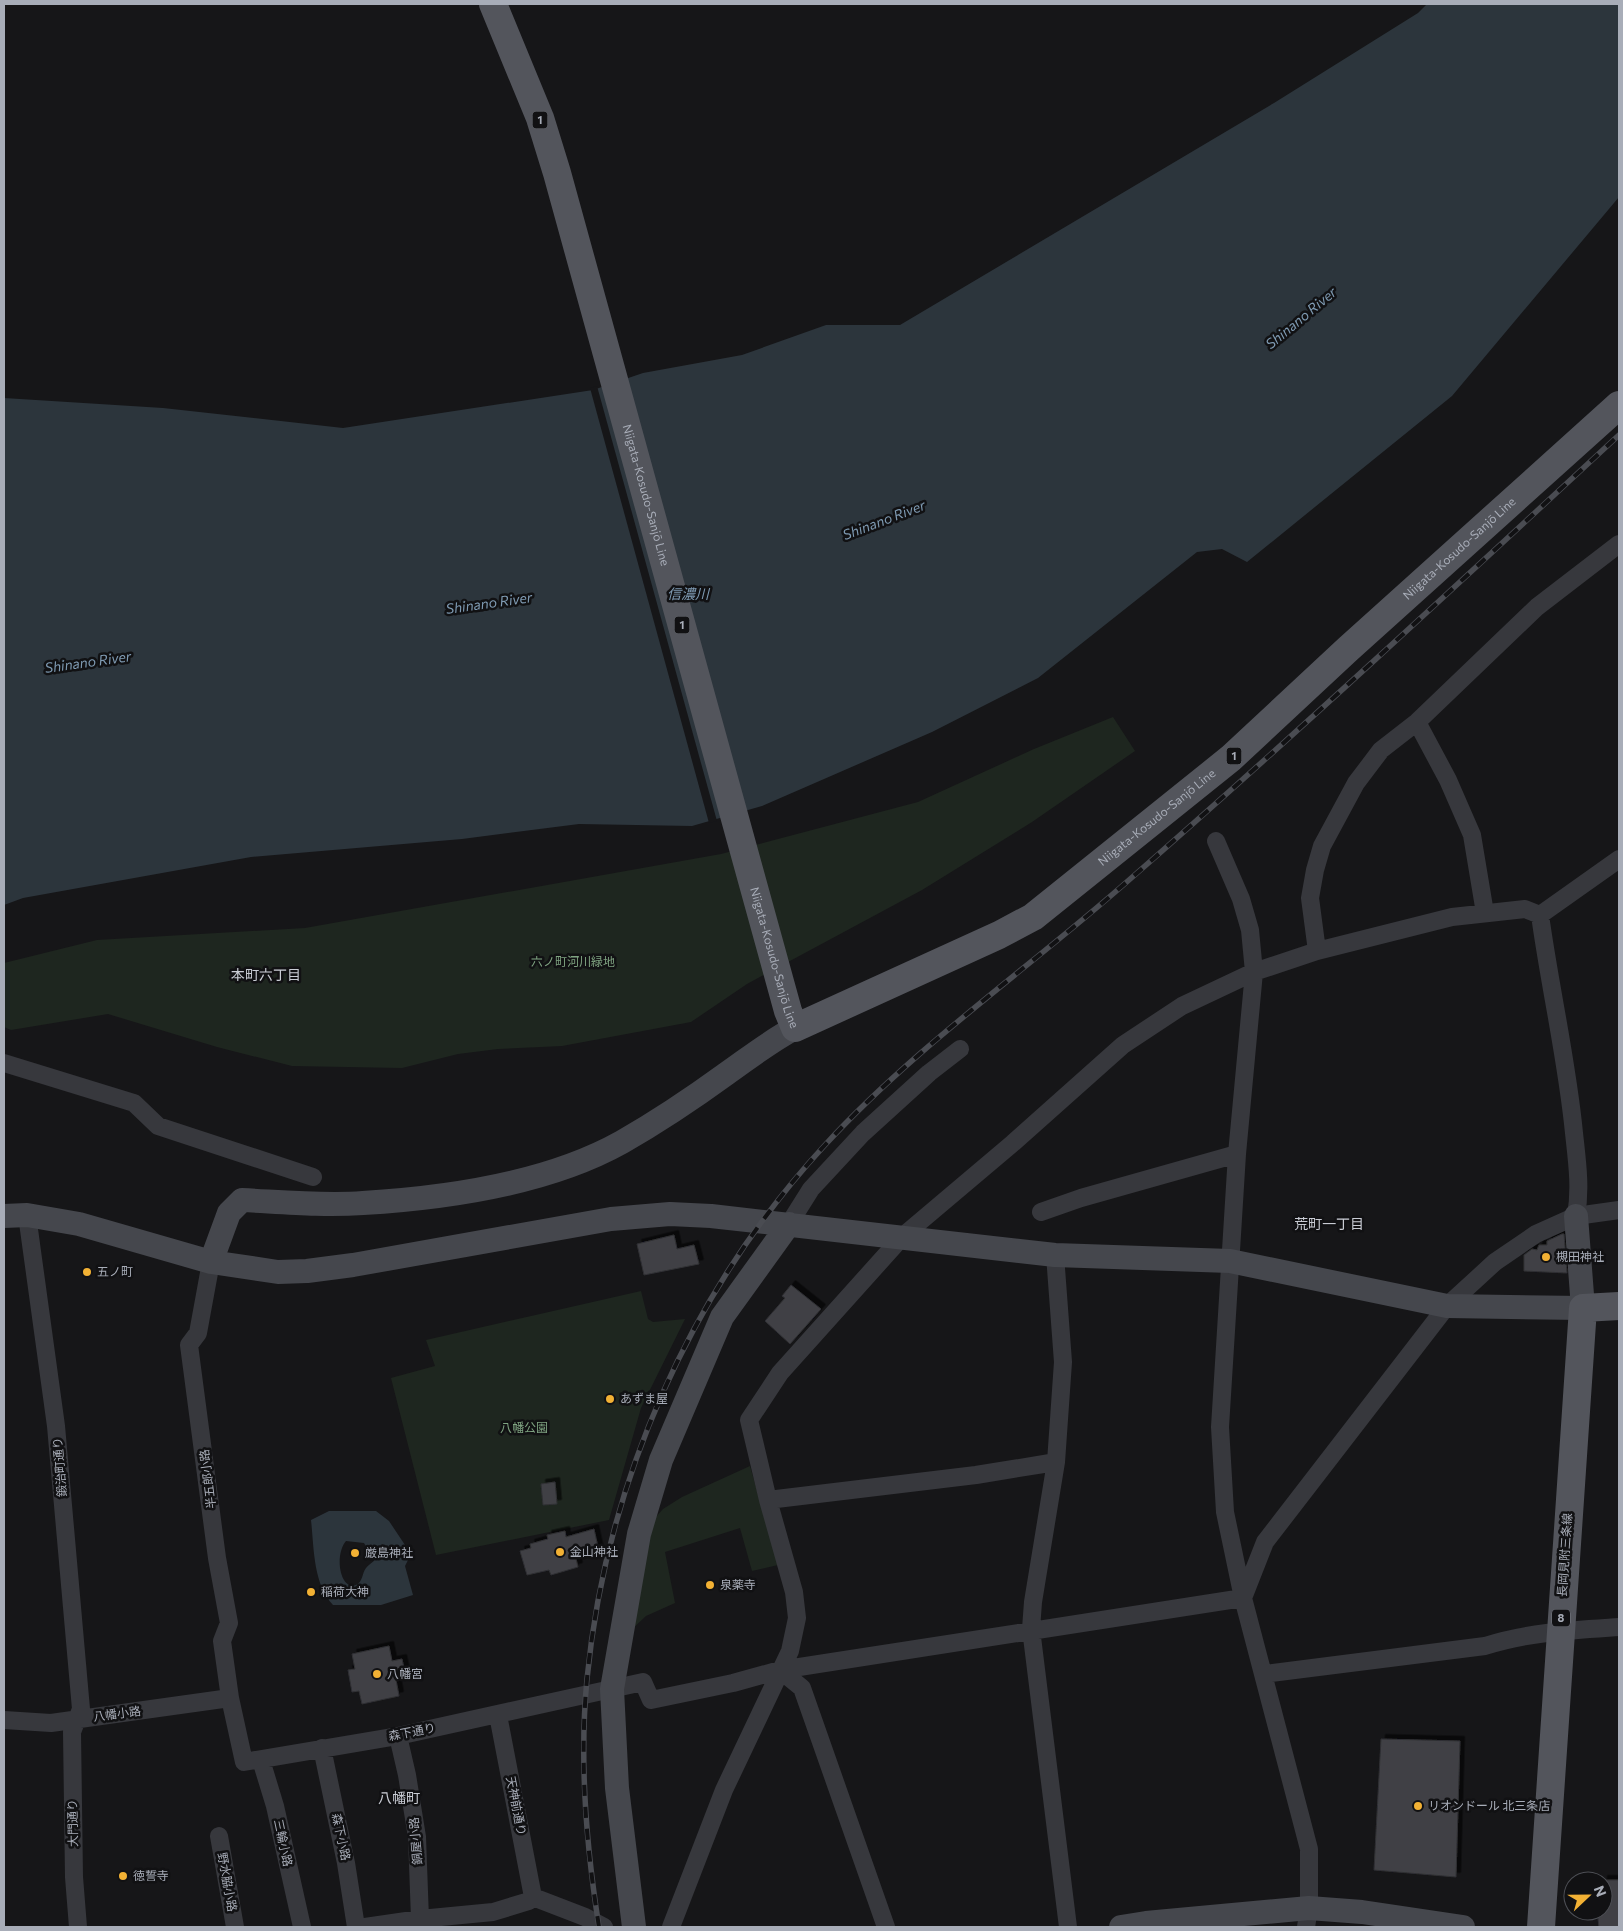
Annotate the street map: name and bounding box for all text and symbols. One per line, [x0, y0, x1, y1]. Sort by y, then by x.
road number: 1 [532, 112, 548, 128]
water label: Shinano River [1262, 283, 1340, 352]
street label: Niigata-Kosudo-Sanjō Line [621, 422, 673, 567]
street label: Niigata-Kosudo-Sanjō Line [1400, 494, 1518, 602]
water label: Shinano River [840, 496, 928, 543]
water label: 信濃川 [667, 585, 711, 602]
water label: Shinano River [445, 588, 534, 617]
road number: 1 [674, 616, 690, 634]
water label: Shinano River [44, 647, 133, 676]
road number: 1 [1226, 748, 1242, 764]
street label: Niigata-Kosudo-Sanjō Line [1095, 766, 1218, 868]
street label: Niigata-Kosudo-Sanjō Line [748, 885, 802, 1030]
park label: 六ノ町河川緑地 [531, 954, 615, 968]
district label: 本町六丁目 [231, 966, 301, 983]
district label: 荒町一丁目 [1294, 1215, 1364, 1232]
place label: 槻田神社 [1556, 1249, 1604, 1263]
marker: 槻田神社 [1540, 1251, 1552, 1263]
place label: 五ノ町 [97, 1264, 133, 1278]
marker: 五ノ町 [81, 1266, 93, 1278]
place label: あずま屋 [620, 1391, 668, 1405]
marker: あずま屋 [604, 1393, 616, 1405]
park label: 八幡公園 [500, 1420, 548, 1434]
street label: 鍛治町通り [49, 1437, 69, 1498]
street label: 半五郎小路 [196, 1448, 218, 1510]
street label: 長岡見附三条線 [1554, 1513, 1574, 1597]
place label: 金山神社 [570, 1544, 618, 1558]
place label: 厳島神社 [365, 1545, 413, 1559]
marker: 金山神社 [554, 1546, 566, 1558]
marker: 厳島神社 [349, 1547, 361, 1559]
place label: 泉薬寺 [720, 1577, 756, 1591]
marker: 泉薬寺 [704, 1579, 716, 1591]
place label: 稲荷大神 [321, 1584, 369, 1598]
marker: 稲荷大神 [305, 1586, 317, 1598]
road number: 8 [1552, 1610, 1570, 1626]
place label: 八幡宮 [387, 1666, 423, 1680]
marker: 八幡宮 [371, 1668, 383, 1680]
street label: 八幡小路 [92, 1703, 142, 1723]
street label: 森下通り [387, 1720, 437, 1742]
street label: 天神前通り [504, 1775, 530, 1837]
district label: 八幡町 [378, 1789, 420, 1806]
place label: リオンドール 北三条店 [1428, 1798, 1550, 1812]
street label: 大門通り [65, 1799, 79, 1847]
marker: リオンドール 北三条店 [1412, 1800, 1424, 1812]
street label: 森下小路 [330, 1812, 354, 1862]
street label: 銅屋小路 [406, 1817, 424, 1866]
street label: 三輪小路 [272, 1818, 296, 1868]
street label: 野水脇小路 [216, 1851, 240, 1913]
place label: 徳誓寺 [133, 1868, 169, 1882]
marker: 徳誓寺 [117, 1870, 129, 1882]
north arrow [1563, 1871, 1613, 1921]
text: N [1591, 1883, 1610, 1899]

